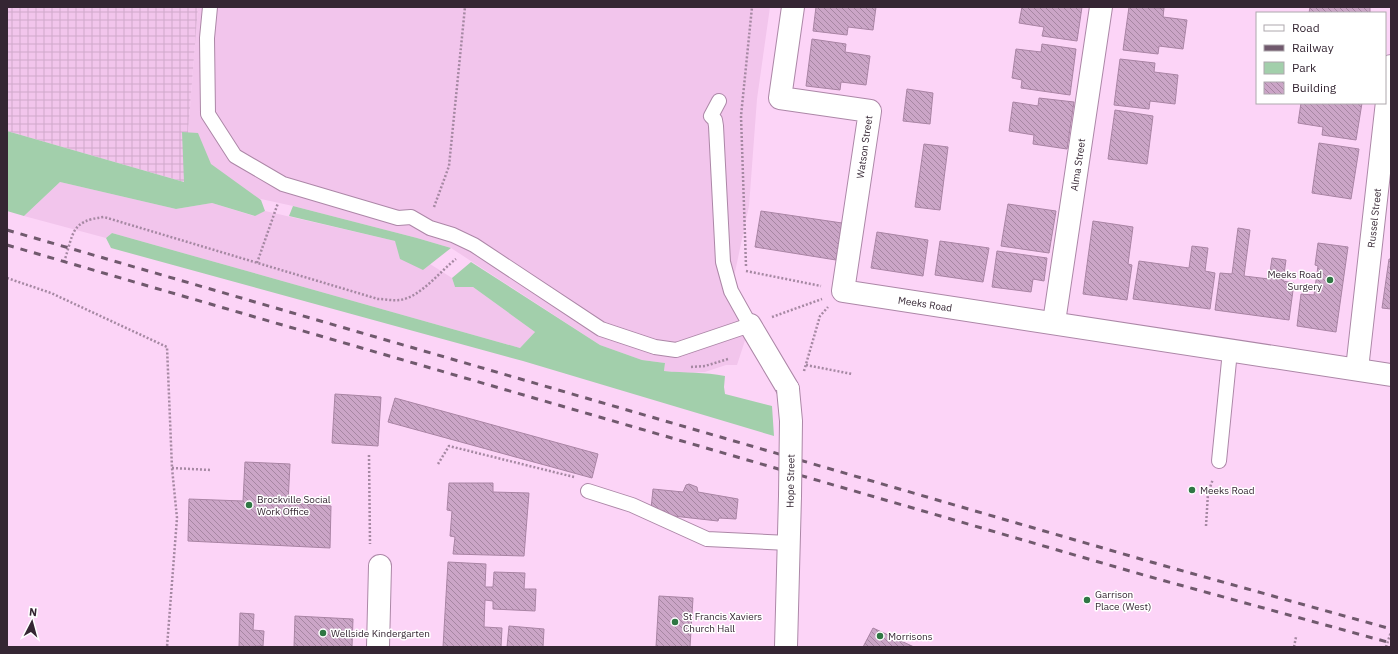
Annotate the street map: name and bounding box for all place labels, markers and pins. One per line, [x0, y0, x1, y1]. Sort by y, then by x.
place label: Meeks Road Surgery [1268, 268, 1322, 293]
marker: Meeks Road Surgery [1325, 275, 1335, 285]
place label: Meeks Road [1200, 484, 1255, 497]
marker: Meeks Road [1187, 485, 1197, 495]
place label: Brockville Social Work Office [257, 493, 331, 518]
marker: Brockville Social Work Office [244, 500, 254, 510]
place label: Garrison Place (West) [1095, 588, 1151, 613]
marker: Garrison Place (West) [1082, 595, 1092, 605]
place label: St Francis Xaviers Church Hall [683, 610, 762, 635]
marker: St Francis Xaviers Church Hall [670, 617, 680, 627]
place label: Wellside Kindergarten [331, 627, 430, 640]
marker: Wellside Kindergarten [318, 628, 328, 638]
place label: Morrisons [888, 630, 933, 643]
marker: Morrisons [875, 631, 885, 641]

